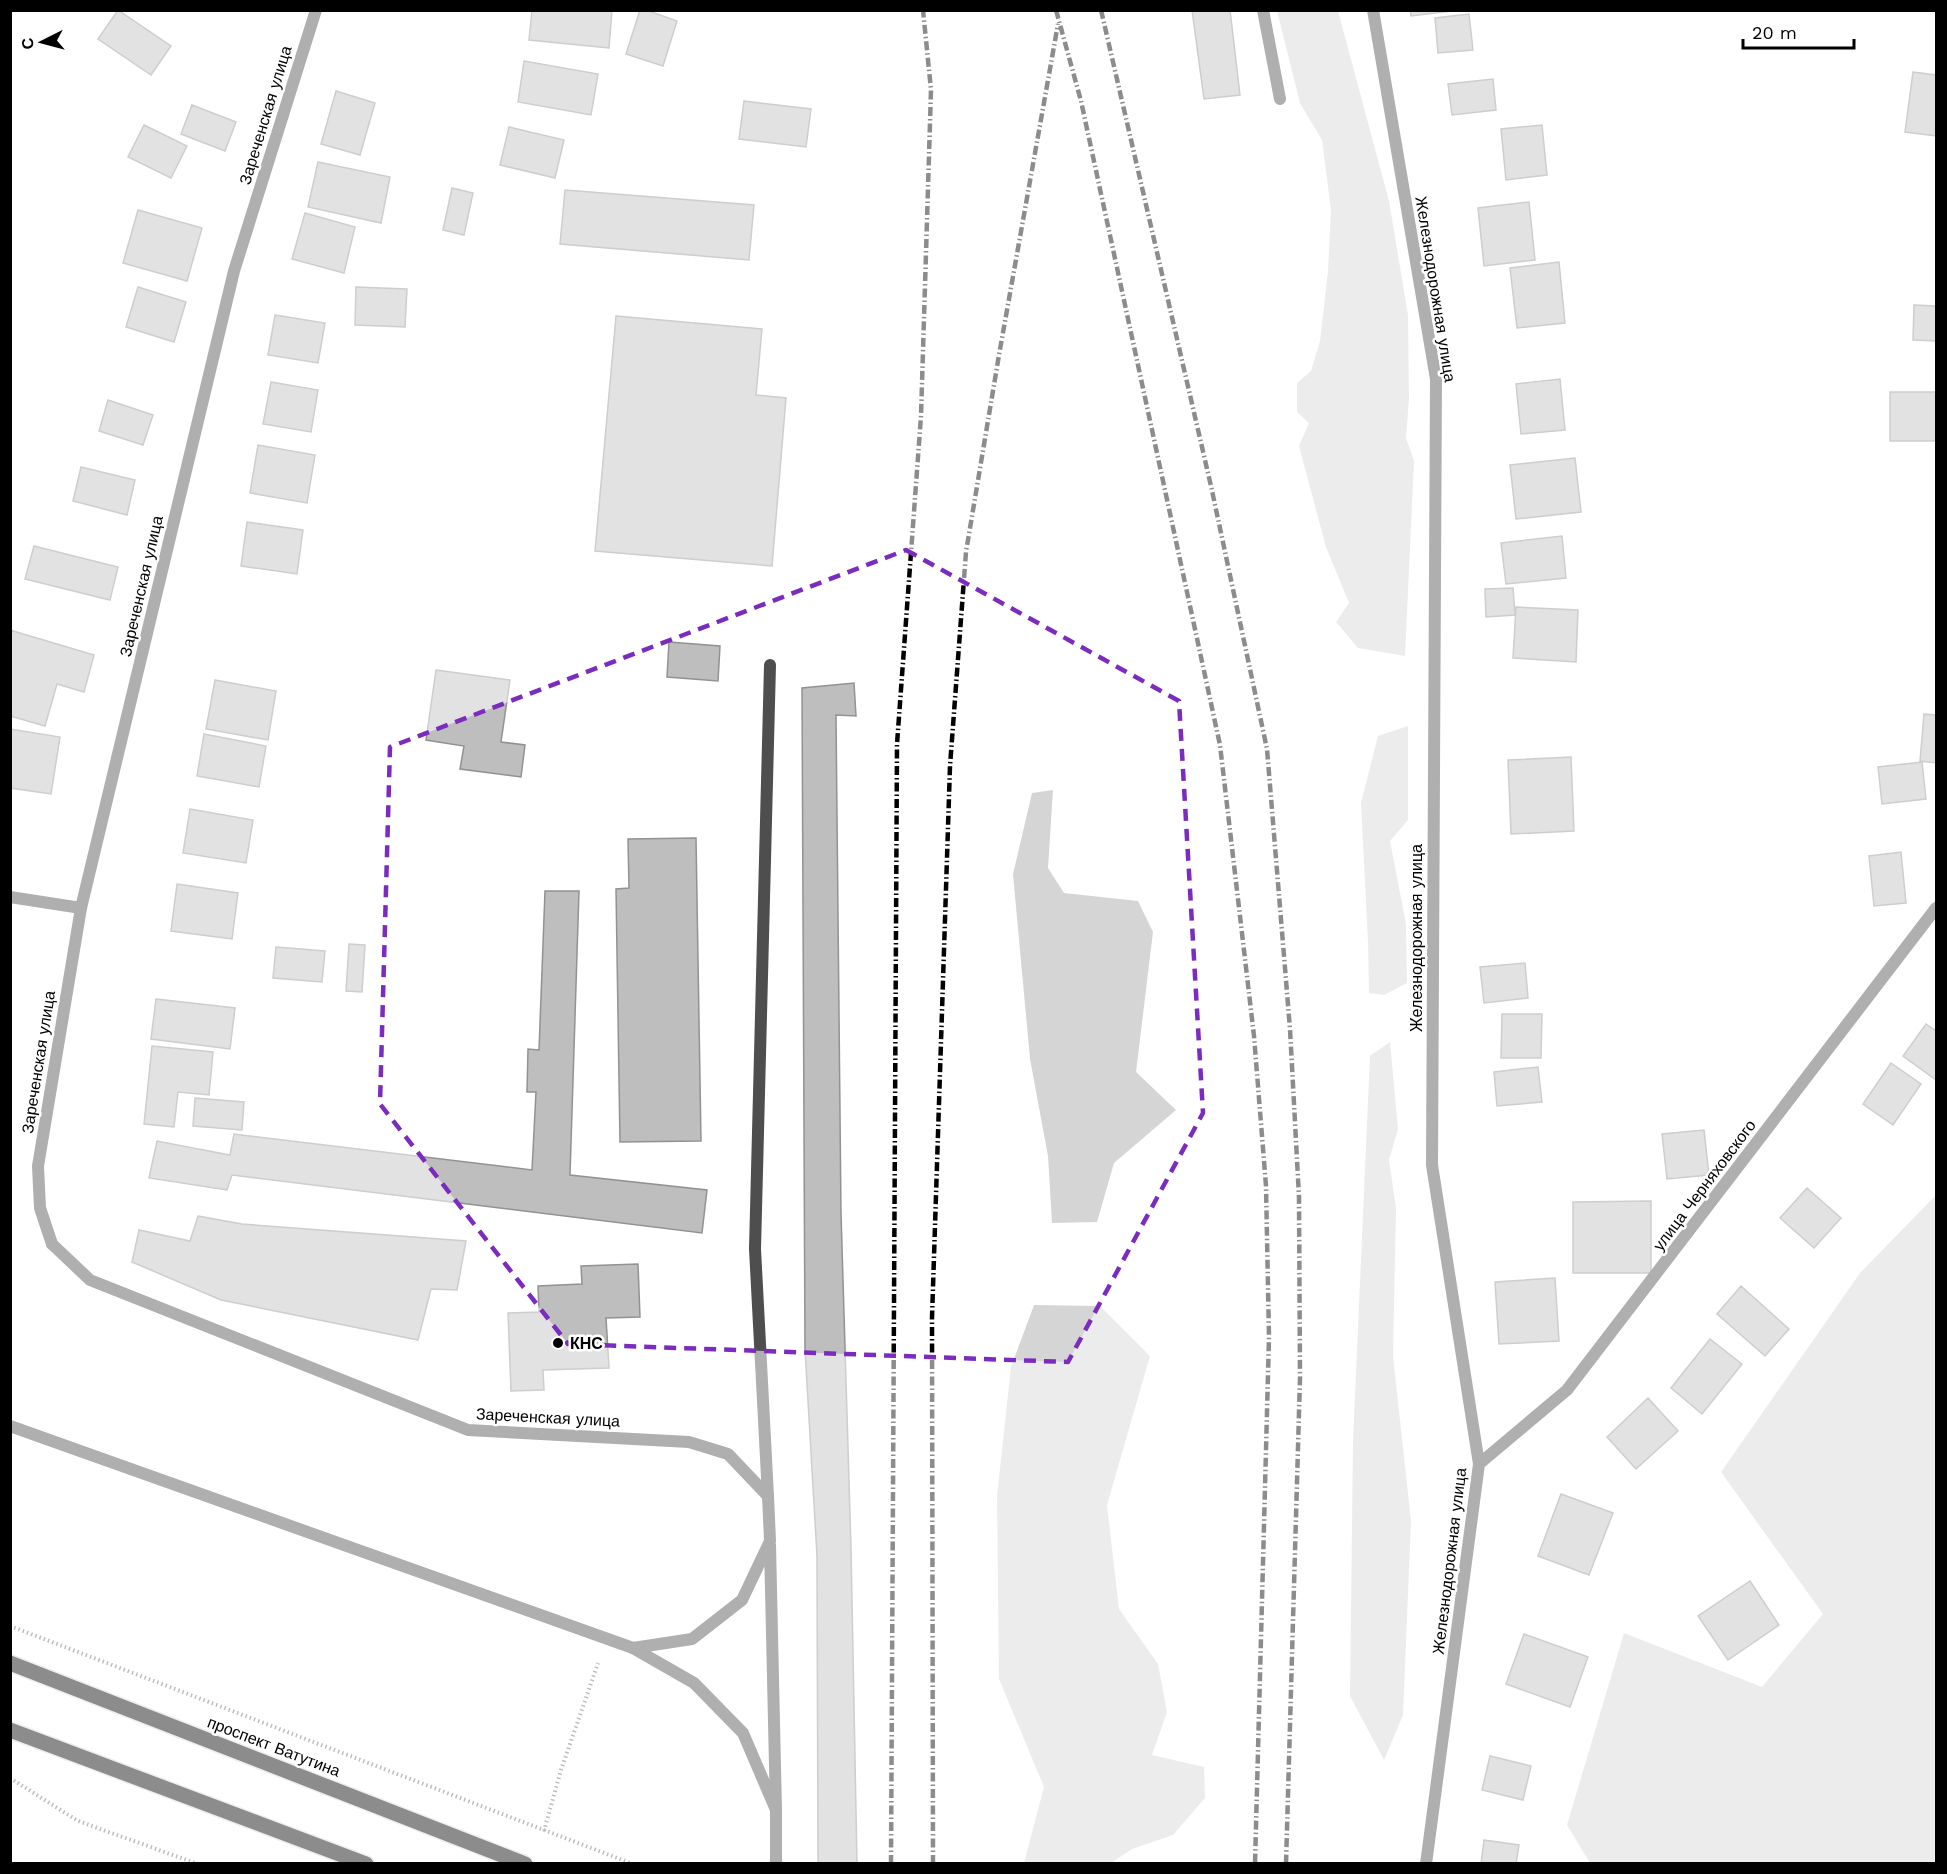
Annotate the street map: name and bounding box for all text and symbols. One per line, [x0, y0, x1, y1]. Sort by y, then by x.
north arrow [12, 12, 72, 72]
scale bar [1743, 12, 1854, 50]
text: 20 m [1752, 22, 1797, 43]
text: С [17, 36, 38, 50]
street label: Зареченская улица [235, 43, 296, 187]
street label: Железнодорожная улица [1411, 195, 1460, 383]
street label: Зареченская улица [116, 514, 167, 659]
street label: Железнодорожная улица [1407, 844, 1426, 1032]
street label: Зареченская улица [18, 989, 59, 1135]
street label: улица Черняховского [1649, 1116, 1760, 1254]
place label: КНС [570, 1334, 603, 1353]
marker: КНС [551, 1336, 565, 1350]
street label: Зареченская улица [475, 1404, 621, 1431]
street label: Железнодорожная улица [1429, 1467, 1470, 1655]
street label: проспект Ватутина [205, 1712, 343, 1781]

